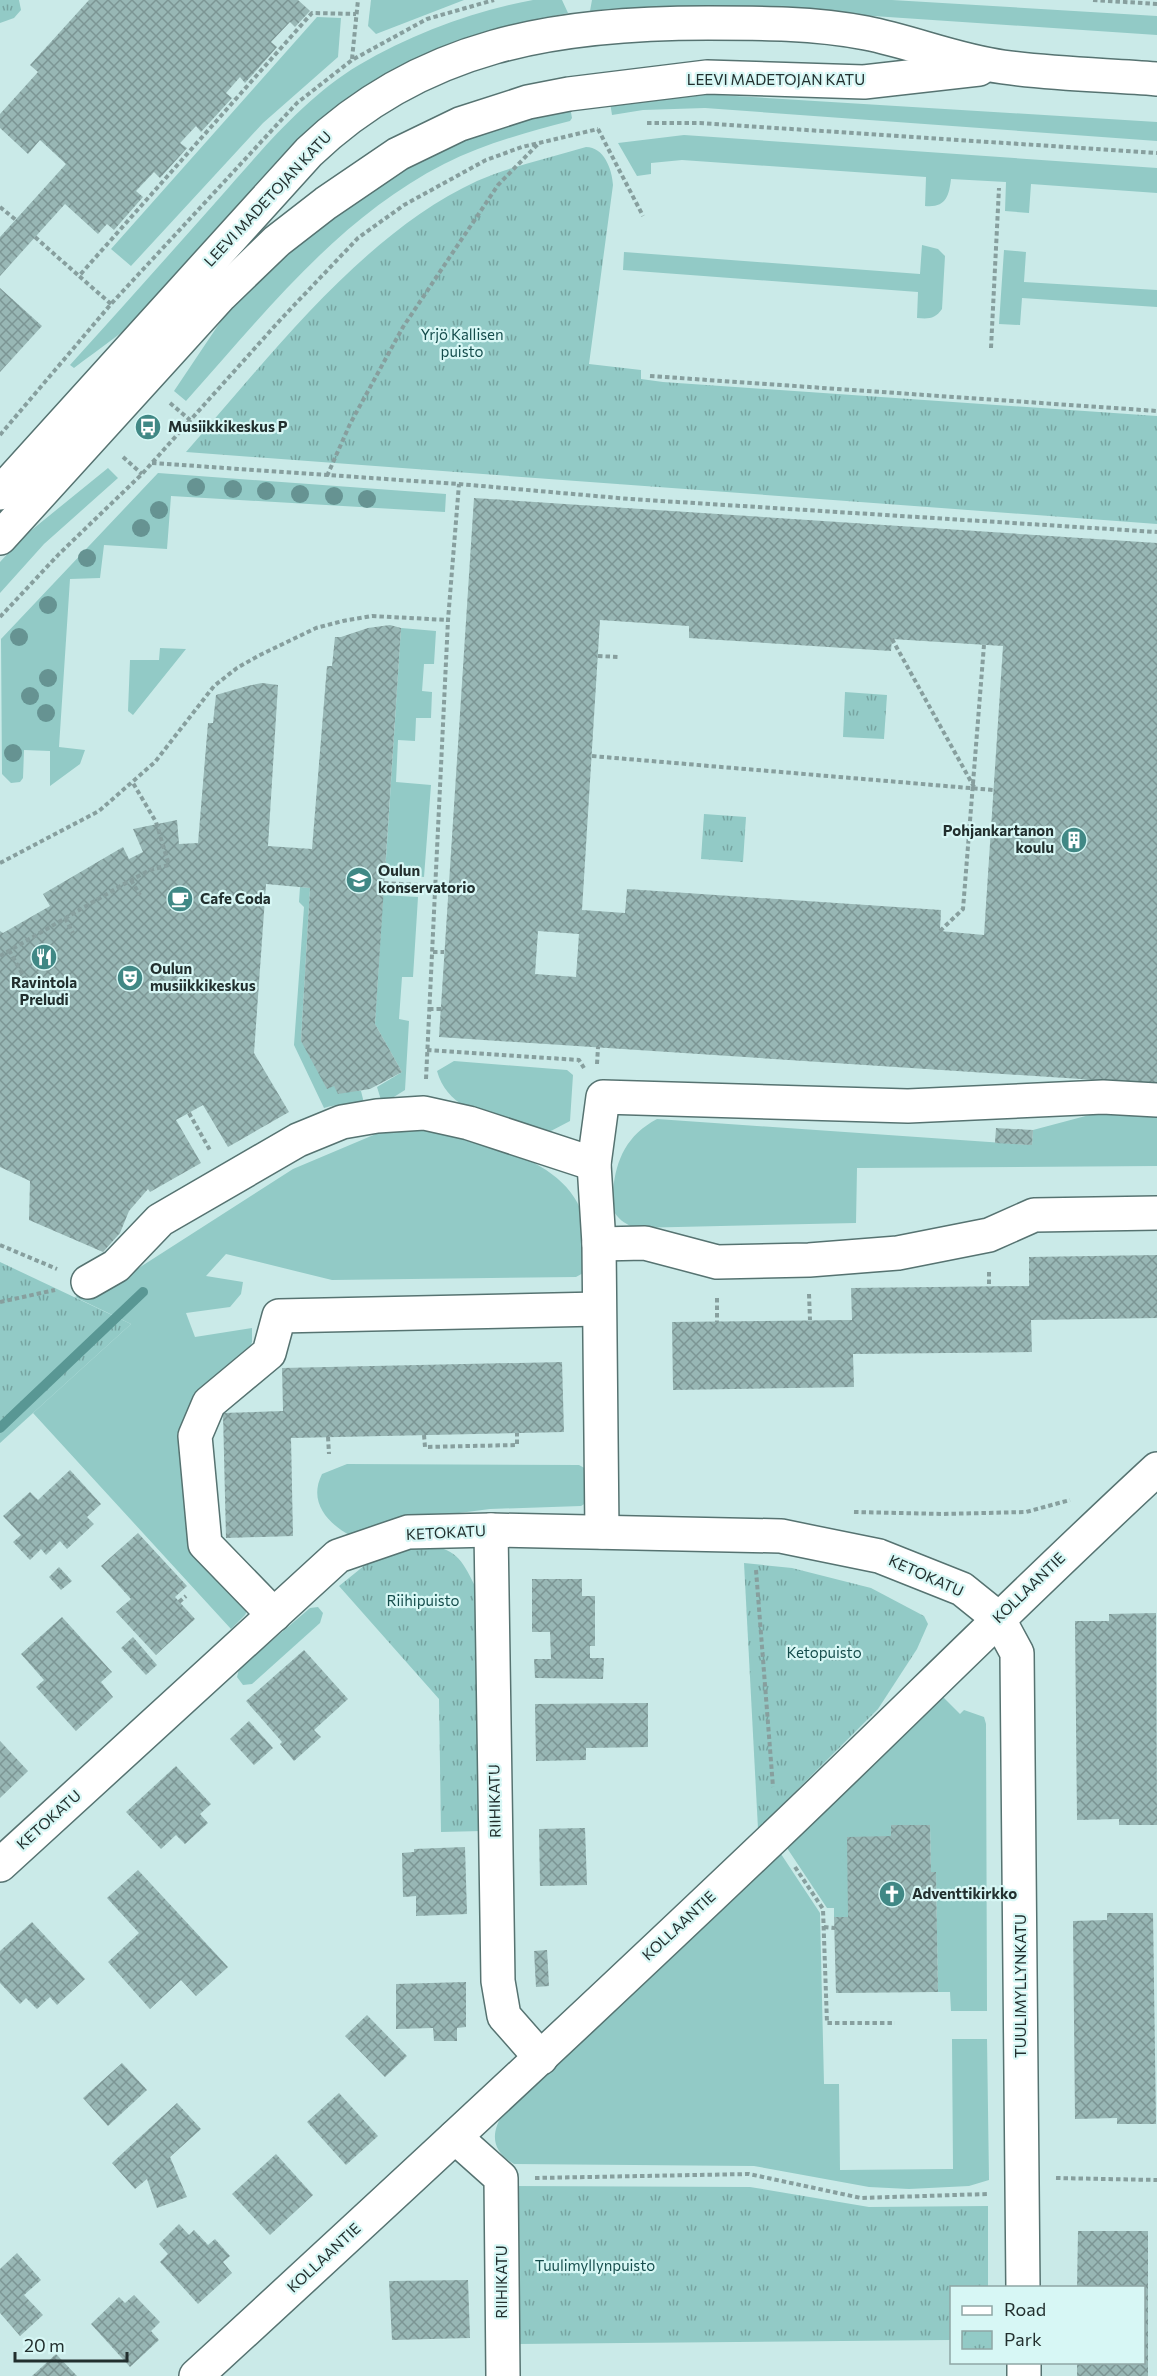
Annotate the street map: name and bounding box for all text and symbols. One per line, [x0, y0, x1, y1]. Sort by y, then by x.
street label: LEEVI MADETOJAN KATU [687, 70, 865, 88]
street label: LEEVI MADETOJAN KATU [200, 127, 335, 270]
park label: Yrjö Kallisen puisto [420, 325, 504, 360]
bus stop icon: Musiikkikeskus P [133, 412, 163, 442]
place label: Musiikkikeskus P [168, 417, 288, 435]
place label: Pohjankartanon koulu [943, 821, 1054, 856]
building icon: Pohjankartanon koulu [1059, 825, 1089, 855]
place label: Oulun konservatorio [378, 861, 475, 896]
school or university icon: Oulun konservatorio [344, 865, 374, 895]
cafe icon: Cafe Coda [165, 884, 195, 914]
place label: Cafe Coda [200, 889, 271, 907]
restaurant icon: Ravintola Preludi [29, 942, 59, 972]
place label: Oulun musiikkikeskus [150, 959, 256, 994]
theatre icon: Oulun musiikkikeskus [115, 963, 145, 993]
place label: Ravintola Preludi [11, 973, 77, 1008]
street label: KETOKATU [406, 1521, 486, 1543]
street label: KOLLAANTIE [988, 1548, 1068, 1626]
street label: KETOKATU [886, 1551, 967, 1600]
park label: Riihipuisto [386, 1591, 460, 1609]
park label: Ketopuisto [786, 1643, 862, 1661]
street label: RIIHIKATU [484, 1764, 504, 1838]
street label: KETOKATU [13, 1786, 84, 1853]
church icon: Adventtikirkko [877, 1879, 907, 1909]
place label: Adventtikirkko [912, 1884, 1017, 1902]
street label: KOLLAANTIE [638, 1887, 719, 1964]
street label: TUULIMYLLYNKATU [1011, 1914, 1029, 2058]
street label: KOLLAANTIE [283, 2219, 364, 2296]
street label: RIIHIKATU [492, 2245, 510, 2319]
park label: Tuulimyllynpuisto [535, 2256, 655, 2274]
legend [950, 2286, 1145, 2364]
text: Road [1004, 2298, 1046, 2320]
scale bar [15, 2325, 128, 2363]
text: Park [1004, 2328, 1042, 2350]
text: 20 m [24, 2334, 65, 2356]

